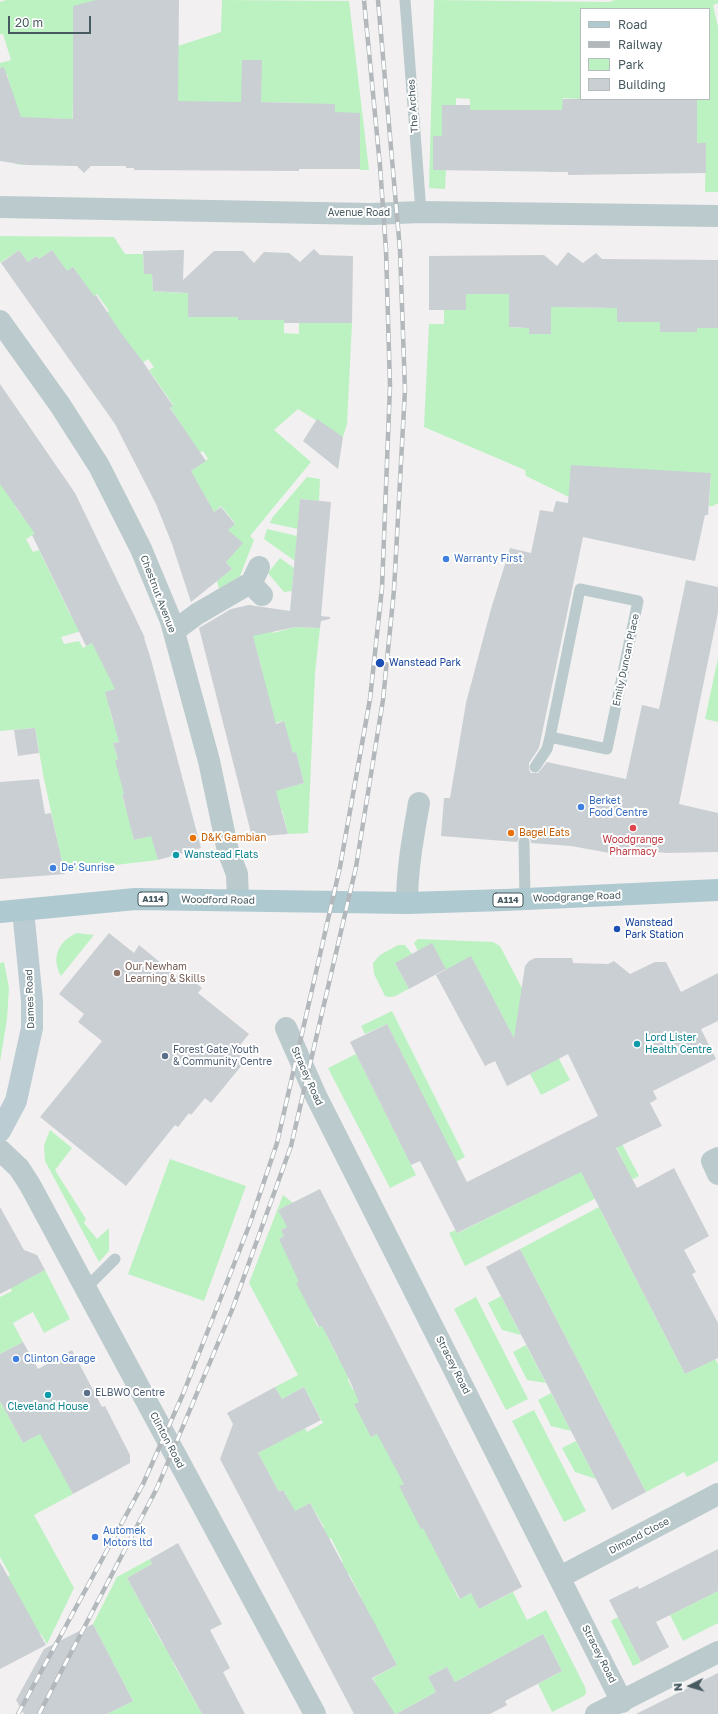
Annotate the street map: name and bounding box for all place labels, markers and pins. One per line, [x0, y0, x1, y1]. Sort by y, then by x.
place label: Warranty First [454, 553, 522, 565]
marker: Warranty First [441, 554, 451, 564]
marker: Wanstead Park [374, 657, 386, 669]
place label: Wanstead Park [389, 657, 461, 669]
place label: Berket Food Centre [589, 795, 648, 818]
marker: Berket Food Centre [576, 802, 586, 812]
marker: Woodgrange Pharmacy [628, 823, 638, 833]
place label: Bagel Eats [519, 827, 570, 839]
marker: Bagel Eats [506, 828, 516, 838]
place label: D&K Gambian [201, 832, 266, 844]
marker: D&K Gambian [188, 833, 198, 843]
place label: Woodgrange Pharmacy [602, 834, 664, 858]
place label: Wanstead Flats [184, 849, 258, 861]
marker: Wanstead Flats [171, 850, 181, 860]
place label: De' Sunrise [61, 862, 115, 874]
marker: De' Sunrise [48, 863, 58, 873]
place label: Wanstead Park Station [625, 917, 684, 940]
marker: Wanstead Park Station [612, 924, 622, 934]
place label: Our Newham Learning & Skills [125, 961, 205, 984]
marker: Our Newham Learning & Skills [112, 968, 122, 978]
place label: Lord Lister Health Centre [645, 1032, 712, 1056]
marker: Lord Lister Health Centre [632, 1039, 642, 1049]
place label: Forest Gate Youth & Community Centre [173, 1044, 272, 1068]
marker: Forest Gate Youth & Community Centre [160, 1051, 170, 1061]
place label: Clinton Garage [24, 1353, 95, 1365]
marker: Clinton Garage [11, 1354, 21, 1364]
place label: ELBWO Centre [95, 1387, 165, 1399]
marker: ELBWO Centre [82, 1388, 92, 1398]
marker: Cleveland House [43, 1390, 53, 1400]
place label: Cleveland House [7, 1401, 89, 1413]
place label: Automek Motors ltd [103, 1525, 152, 1548]
marker: Automek Motors ltd [90, 1532, 100, 1542]

